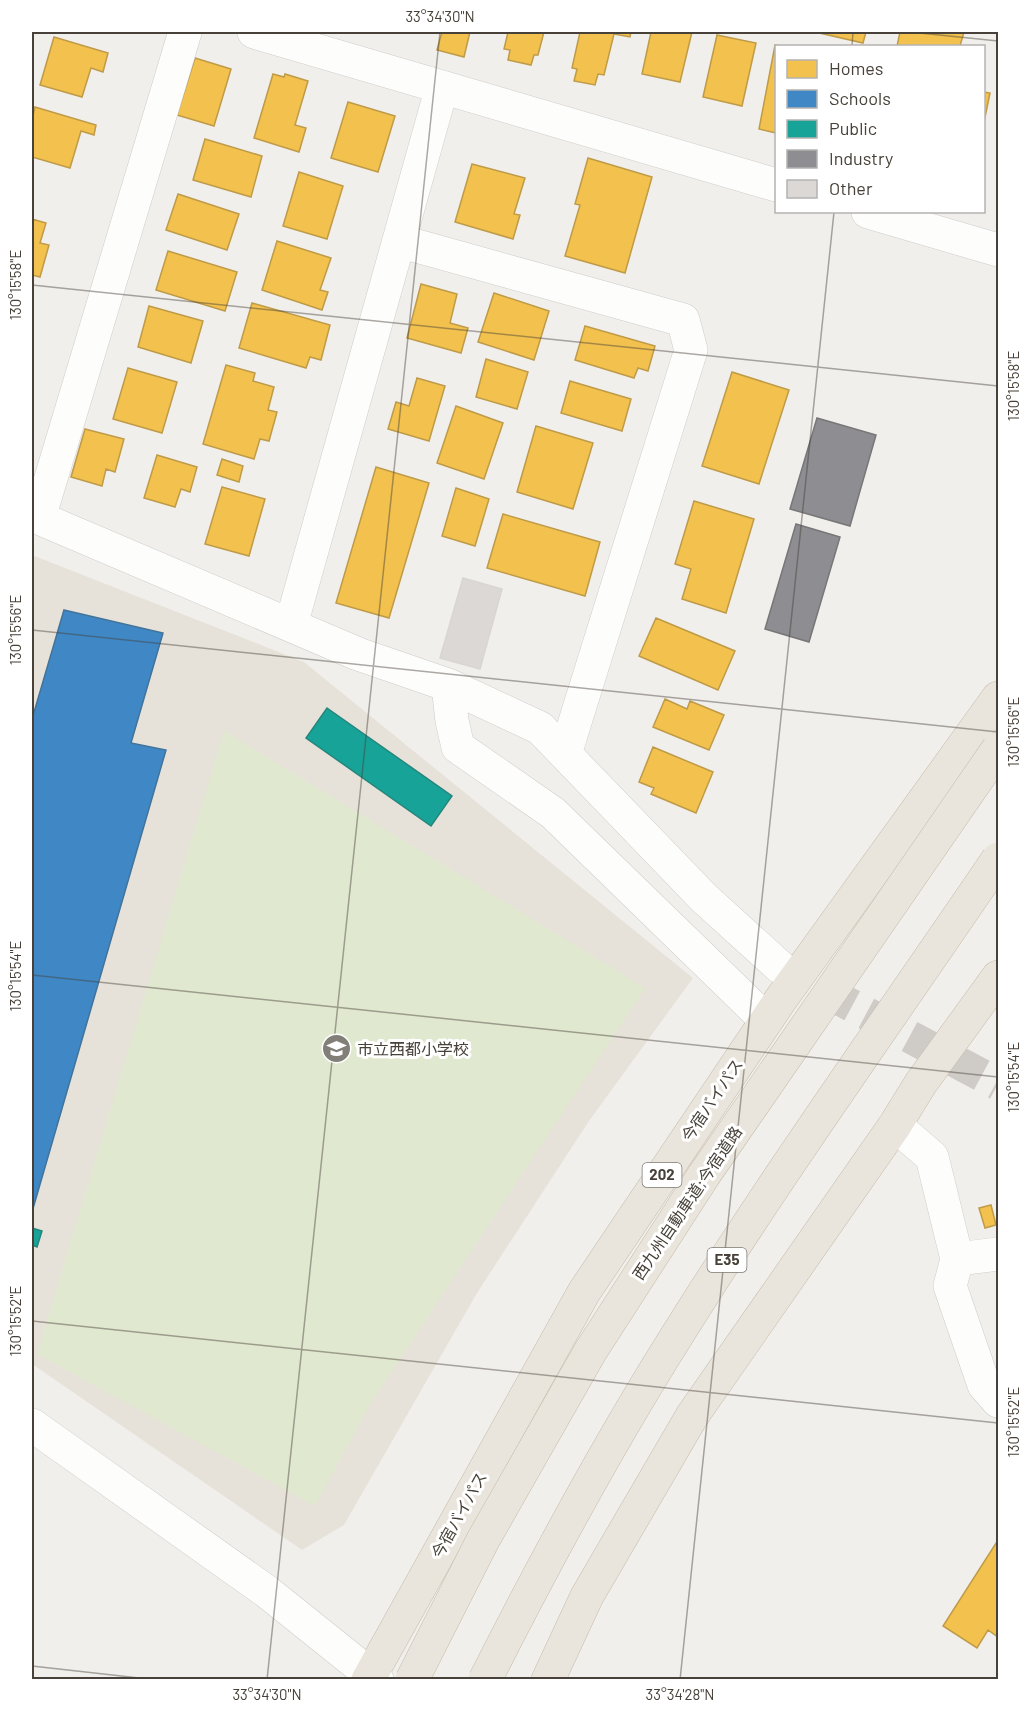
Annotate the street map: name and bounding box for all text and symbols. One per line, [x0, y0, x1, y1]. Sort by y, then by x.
text: 33°34'30"N [405, 7, 475, 25]
legend [775, 45, 985, 213]
text: Homes [829, 57, 883, 79]
text: Schools [829, 87, 891, 109]
text: Public [829, 117, 877, 139]
text: Industry [829, 147, 893, 169]
text: Other [829, 177, 873, 199]
text: 130°15'58"E [6, 250, 24, 320]
text: 130°15'58"E [1004, 351, 1022, 421]
text: 130°15'56"E [6, 595, 24, 665]
text: 130°15'56"E [1004, 697, 1022, 767]
text: 130°15'54"E [6, 941, 24, 1011]
school or university icon: 市立西都小学校 [320, 1033, 352, 1065]
place label: 市立西都小学校 [357, 1039, 469, 1058]
text: 130°15'54"E [1004, 1042, 1022, 1112]
street label: 今宿バイパス [677, 1055, 746, 1145]
street label: 西九州自動車道;今宿道路 [628, 1122, 745, 1283]
road number: 202 [642, 1163, 682, 1187]
road number: E35 [708, 1248, 746, 1272]
text: 130°15'52"E [6, 1286, 24, 1356]
text: 130°15'52"E [1004, 1387, 1022, 1457]
street label: 今宿バイパス [427, 1468, 490, 1561]
text: 33°34'30"N [232, 1685, 302, 1703]
text: 33°34'28"N [646, 1685, 714, 1703]

